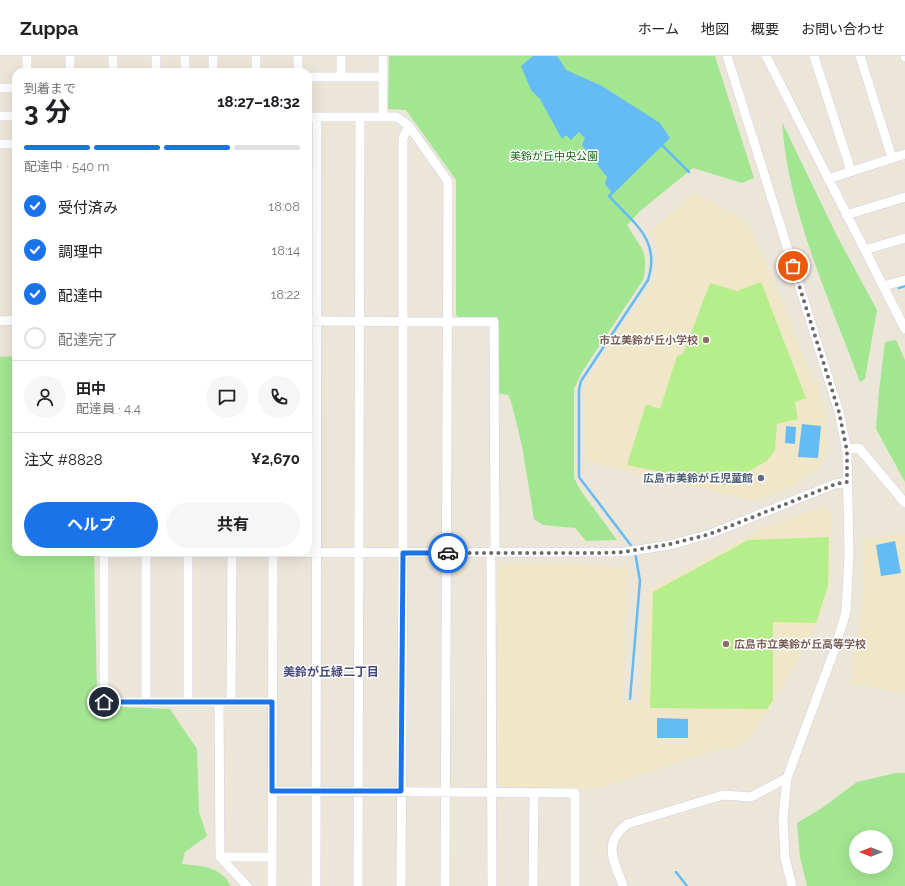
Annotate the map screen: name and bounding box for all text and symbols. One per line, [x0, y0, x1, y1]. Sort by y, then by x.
text: Zuppa [20, 17, 78, 39]
text: ホーム [637, 21, 679, 37]
text: 地図 [701, 21, 729, 37]
text: 概要 [751, 21, 779, 37]
text: お問い合わせ [801, 21, 885, 37]
text: 到着まで [24, 81, 76, 96]
text: 18:27–18:32 [217, 93, 300, 111]
text: 3 分 [24, 97, 71, 127]
park label: 美鈴が丘中央公園 [510, 150, 598, 163]
text: 配達中 · 540 m [24, 159, 110, 174]
icon: check [24, 195, 46, 217]
text: 受付済み [58, 199, 118, 217]
text: 18:08 [269, 199, 300, 214]
icon: check [24, 239, 46, 261]
text: 調理中 [58, 243, 103, 261]
text: 18:14 [272, 243, 300, 258]
pin [776, 249, 810, 283]
icon: bag [782, 255, 804, 277]
icon: check [24, 283, 46, 305]
text: 配達中 [58, 287, 103, 305]
text: 18:22 [271, 287, 300, 302]
text: 配達完了 [58, 331, 118, 349]
place label: 市立美鈴が丘小学校 [599, 334, 698, 347]
marker: 市立美鈴が丘小学校 [701, 335, 711, 345]
button: person [24, 376, 66, 418]
button: chat [206, 376, 248, 418]
button: phone [258, 376, 300, 418]
text: 田中 [76, 380, 106, 398]
text: 配達員 · 4.4 [76, 401, 141, 416]
text: ¥2,670 [251, 450, 300, 468]
text: 注文 #8828 [24, 451, 103, 469]
place label: 広島市美鈴が丘児童館 [643, 472, 753, 485]
marker: 広島市美鈴が丘児童館 [756, 473, 766, 483]
button: ヘルプ [24, 502, 158, 548]
button: 共有 [166, 502, 300, 548]
courier [428, 533, 468, 573]
icon: car [437, 542, 459, 564]
place label: 広島市立美鈴が丘高等学校 [734, 638, 866, 651]
marker: 広島市立美鈴が丘高等学校 [721, 639, 731, 649]
district label: 美鈴が丘緑二丁目 [283, 665, 379, 679]
pin [87, 685, 121, 719]
icon: home [93, 691, 115, 713]
north arrow [849, 830, 893, 874]
map controls [849, 830, 893, 874]

